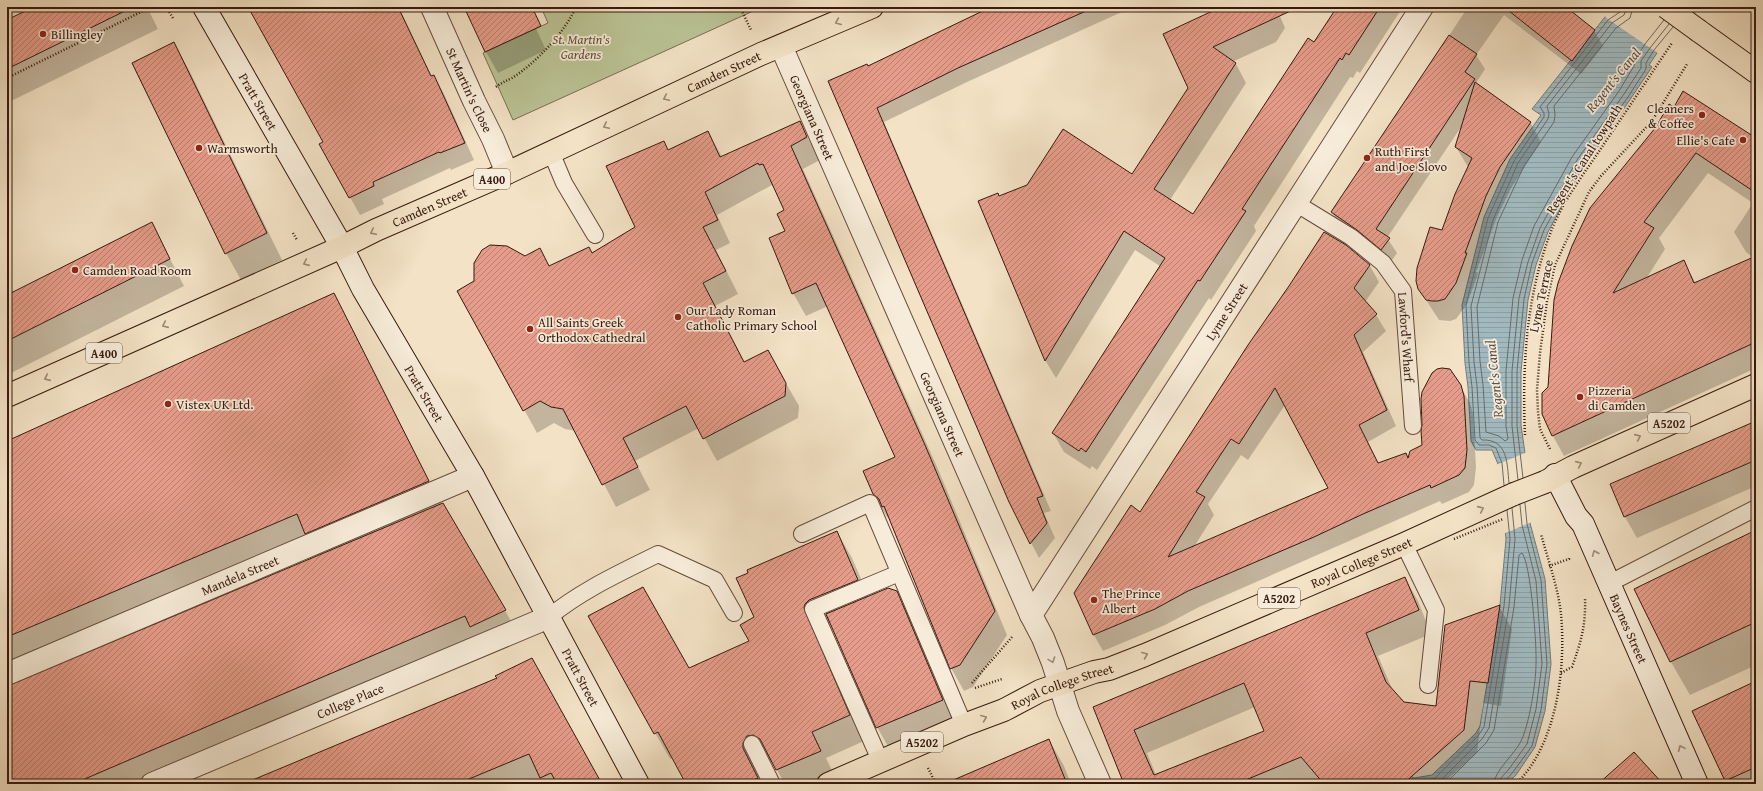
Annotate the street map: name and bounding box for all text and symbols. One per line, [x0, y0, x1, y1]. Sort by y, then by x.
one-way arrow [835, 17, 843, 25]
place label: Billingley [51, 25, 103, 44]
marker: Billingley [38, 29, 48, 39]
park label: St. Martin's Gardens [552, 30, 610, 64]
water label: Regent's Canal [1580, 43, 1646, 117]
street label: St Martin's Close [442, 44, 498, 136]
street label: Camden Street [684, 46, 765, 97]
street label: Pratt Street [234, 69, 283, 134]
street label: Georgiana Street [785, 72, 840, 163]
one-way arrow [663, 93, 671, 101]
place label: Cleaners & Coffee [1647, 99, 1694, 133]
street label: Regent's Canal towpath [1541, 100, 1627, 218]
marker: Cleaners & Coffee [1697, 110, 1707, 120]
one-way arrow [603, 121, 611, 129]
place label: Ellie's Cafe [1677, 131, 1735, 150]
marker: Ellie's Cafe [1738, 135, 1748, 145]
place label: Warmsworth [207, 139, 278, 158]
place label: Ruth First and Joe Slovo [1375, 142, 1448, 176]
marker: Warmsworth [194, 143, 204, 153]
marker: Ruth First and Joe Slovo [1362, 153, 1372, 163]
road number: A400 [474, 169, 510, 189]
street label: Camden Street [389, 182, 470, 231]
one-way arrow [370, 227, 378, 235]
one-way arrow [303, 258, 311, 266]
street label: Lyme Terrace [1524, 258, 1558, 334]
place label: Camden Road Room [83, 261, 192, 280]
marker: Camden Road Room [70, 265, 80, 275]
street label: Lyme Street [1201, 278, 1252, 344]
street label: Lawford's Wharf [1394, 291, 1419, 384]
place label: Our Lady Roman Catholic Primary School [686, 301, 818, 335]
marker: Our Lady Roman Catholic Primary School [673, 312, 683, 322]
place label: All Saints Greek Orthodox Cathedral [538, 313, 646, 347]
one-way arrow [162, 321, 169, 329]
marker: All Saints Greek Orthodox Cathedral [525, 324, 535, 334]
water label: Regent's Canal [1480, 339, 1508, 420]
road number: A400 [86, 343, 122, 363]
street label: Pratt Street [400, 361, 449, 426]
street label: Georgiana Street [916, 368, 970, 460]
one-way arrow [43, 373, 51, 381]
place label: Pizzeria di Camden [1588, 381, 1646, 415]
marker: Pizzeria di Camden [1575, 392, 1585, 402]
place label: Vistex UK Ltd. [176, 395, 253, 414]
marker: Vistex UK Ltd. [163, 399, 173, 409]
road number: A5202 [1648, 413, 1690, 433]
one-way arrow [1634, 434, 1642, 442]
one-way arrow [1575, 461, 1582, 469]
one-way arrow [1477, 505, 1484, 513]
street label: Royal College Street [1307, 532, 1415, 592]
one-way arrow [1592, 549, 1600, 557]
street label: Mandela Street [198, 550, 282, 600]
place label: The Prince Albert [1102, 584, 1161, 618]
road number: A5202 [1258, 588, 1300, 608]
street label: Baynes Street [1605, 591, 1653, 667]
marker: The Prince Albert [1089, 595, 1099, 605]
street label: Pratt Street [557, 645, 604, 710]
one-way arrow [1141, 651, 1148, 659]
one-way arrow [1047, 657, 1055, 664]
street label: Royal College Street [1007, 659, 1117, 714]
street label: College Place [314, 678, 387, 723]
one-way arrow [981, 714, 988, 722]
road number: A5202 [901, 732, 943, 752]
one-way arrow [1678, 745, 1686, 753]

